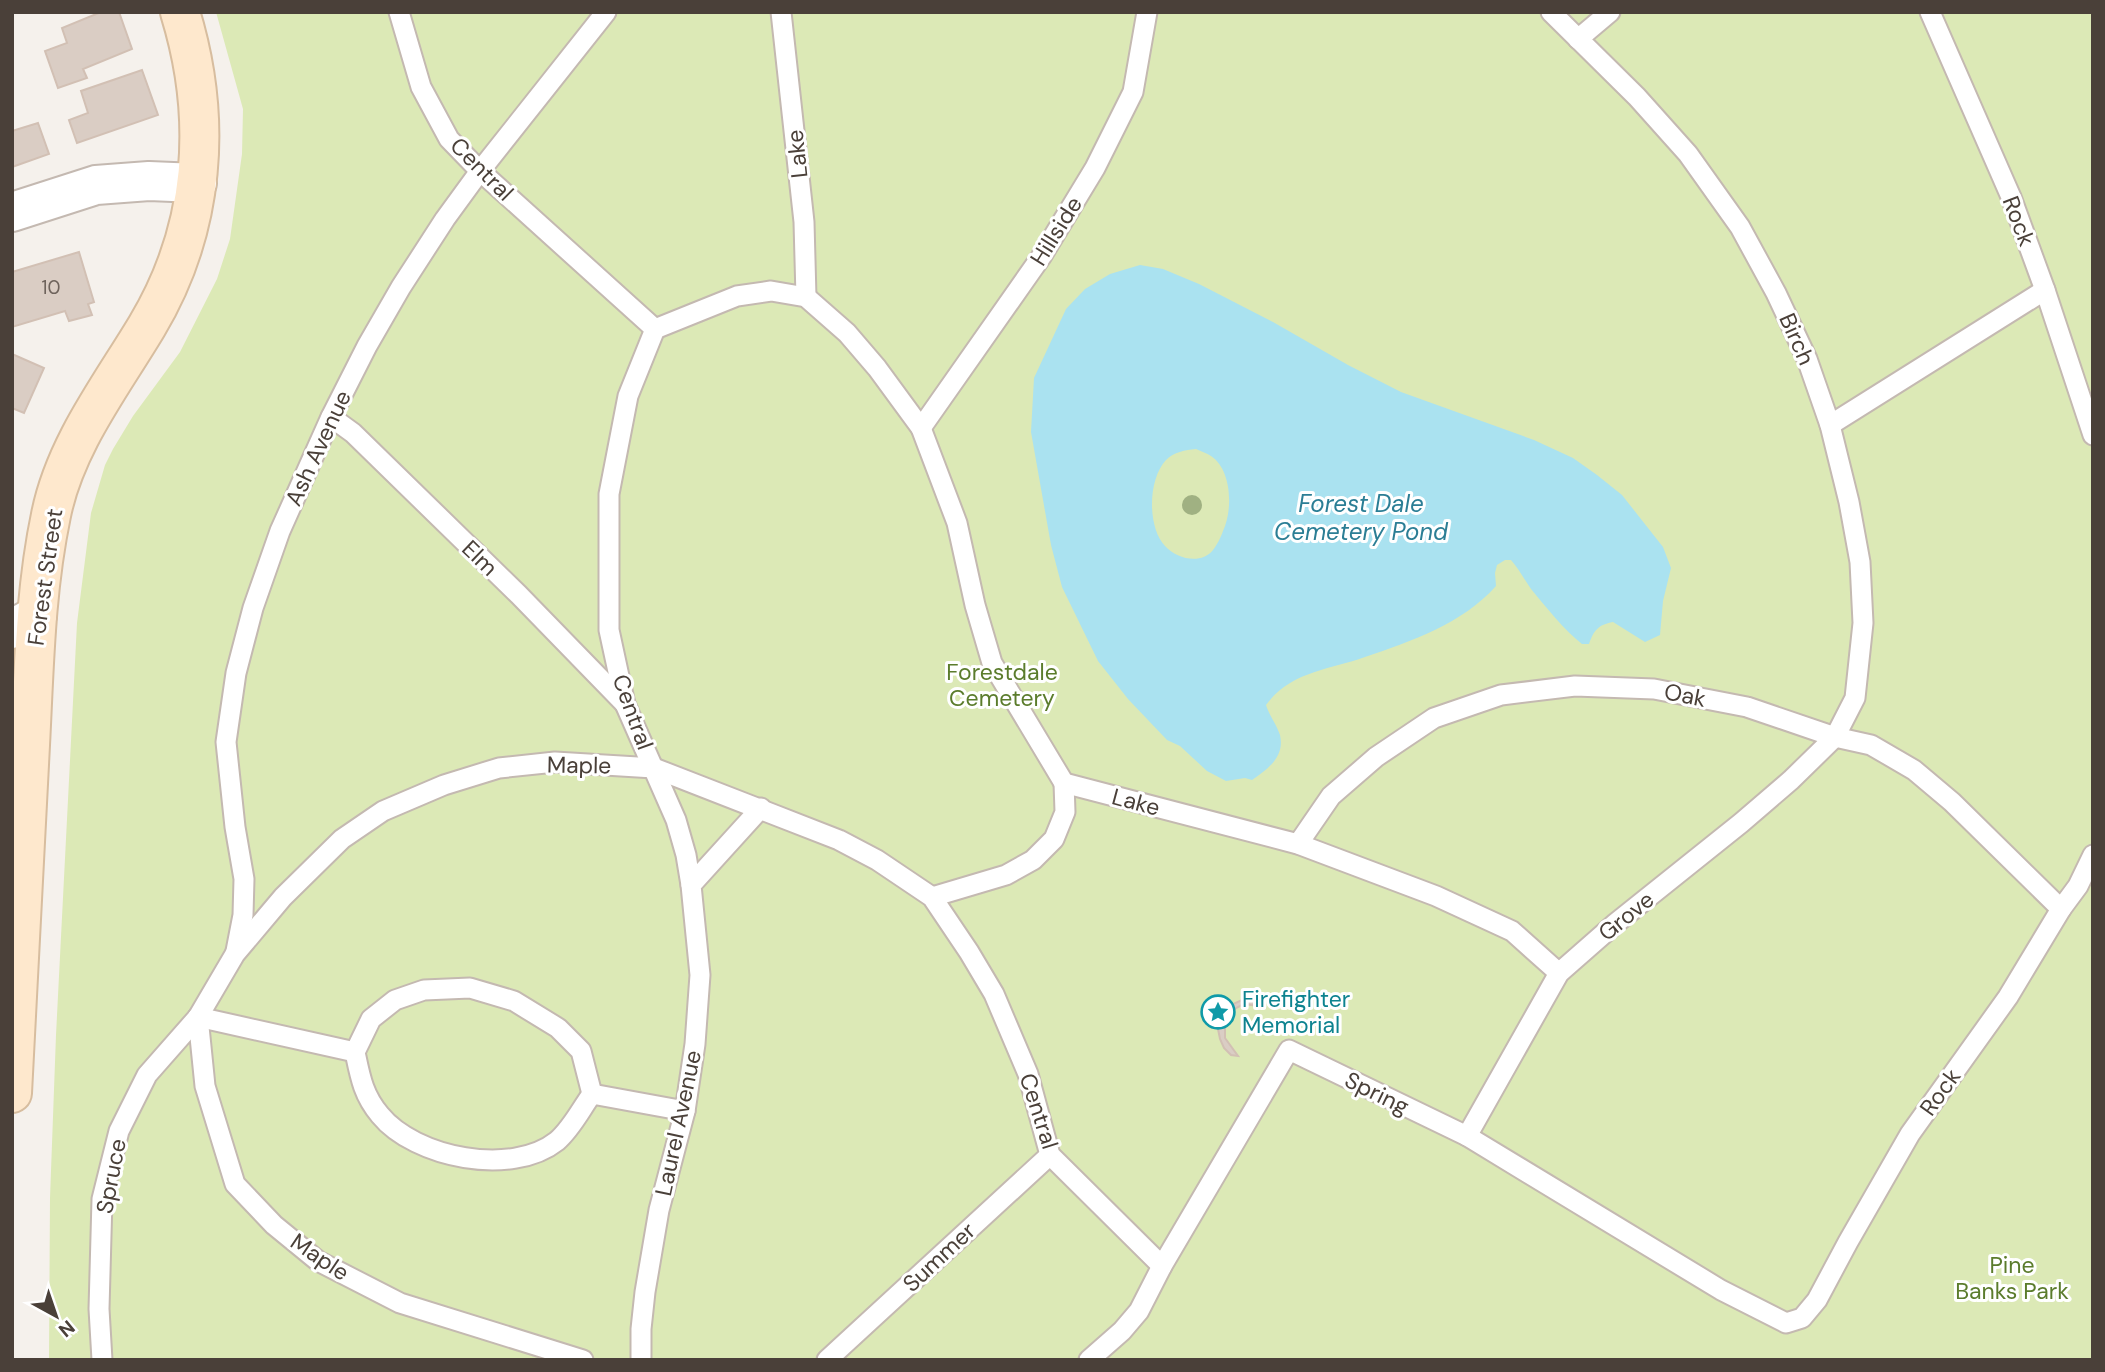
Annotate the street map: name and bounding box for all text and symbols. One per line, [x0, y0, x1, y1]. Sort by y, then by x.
street label: Lake [780, 128, 814, 180]
street label: Central [444, 131, 520, 207]
street label: Hillside [1023, 191, 1089, 271]
street label: Rock [1996, 192, 2042, 251]
house number: 10 [42, 275, 60, 300]
street label: Birch [1772, 308, 1822, 370]
street label: Ash Avenue [278, 385, 358, 511]
water label: Forest Dale Cemetery Pond [1274, 488, 1449, 547]
street label: Forest Street [21, 507, 69, 647]
street label: Elm [456, 534, 504, 582]
park label: Forestdale Cemetery [946, 657, 1058, 713]
street label: Central [606, 670, 660, 754]
street label: Oak [1662, 676, 1709, 714]
street label: Maple [547, 749, 611, 781]
street label: Lake [1109, 781, 1163, 823]
street label: Grove [1592, 884, 1660, 948]
place label: Firefighter Memorial [1242, 984, 1350, 1040]
place icon: Firefighter Memorial [1199, 993, 1237, 1031]
street label: Laurel Avenue [648, 1047, 708, 1199]
street label: Rock [1913, 1062, 1967, 1122]
street label: Spring [1340, 1065, 1414, 1121]
street label: Central [1013, 1069, 1065, 1153]
street label: Spruce [89, 1136, 133, 1216]
street label: Summer [896, 1216, 982, 1298]
street label: Maple [285, 1227, 355, 1287]
park label: Pine Banks Park [1955, 1250, 2069, 1306]
north arrow [21, 1281, 91, 1351]
text: N [53, 1315, 80, 1343]

